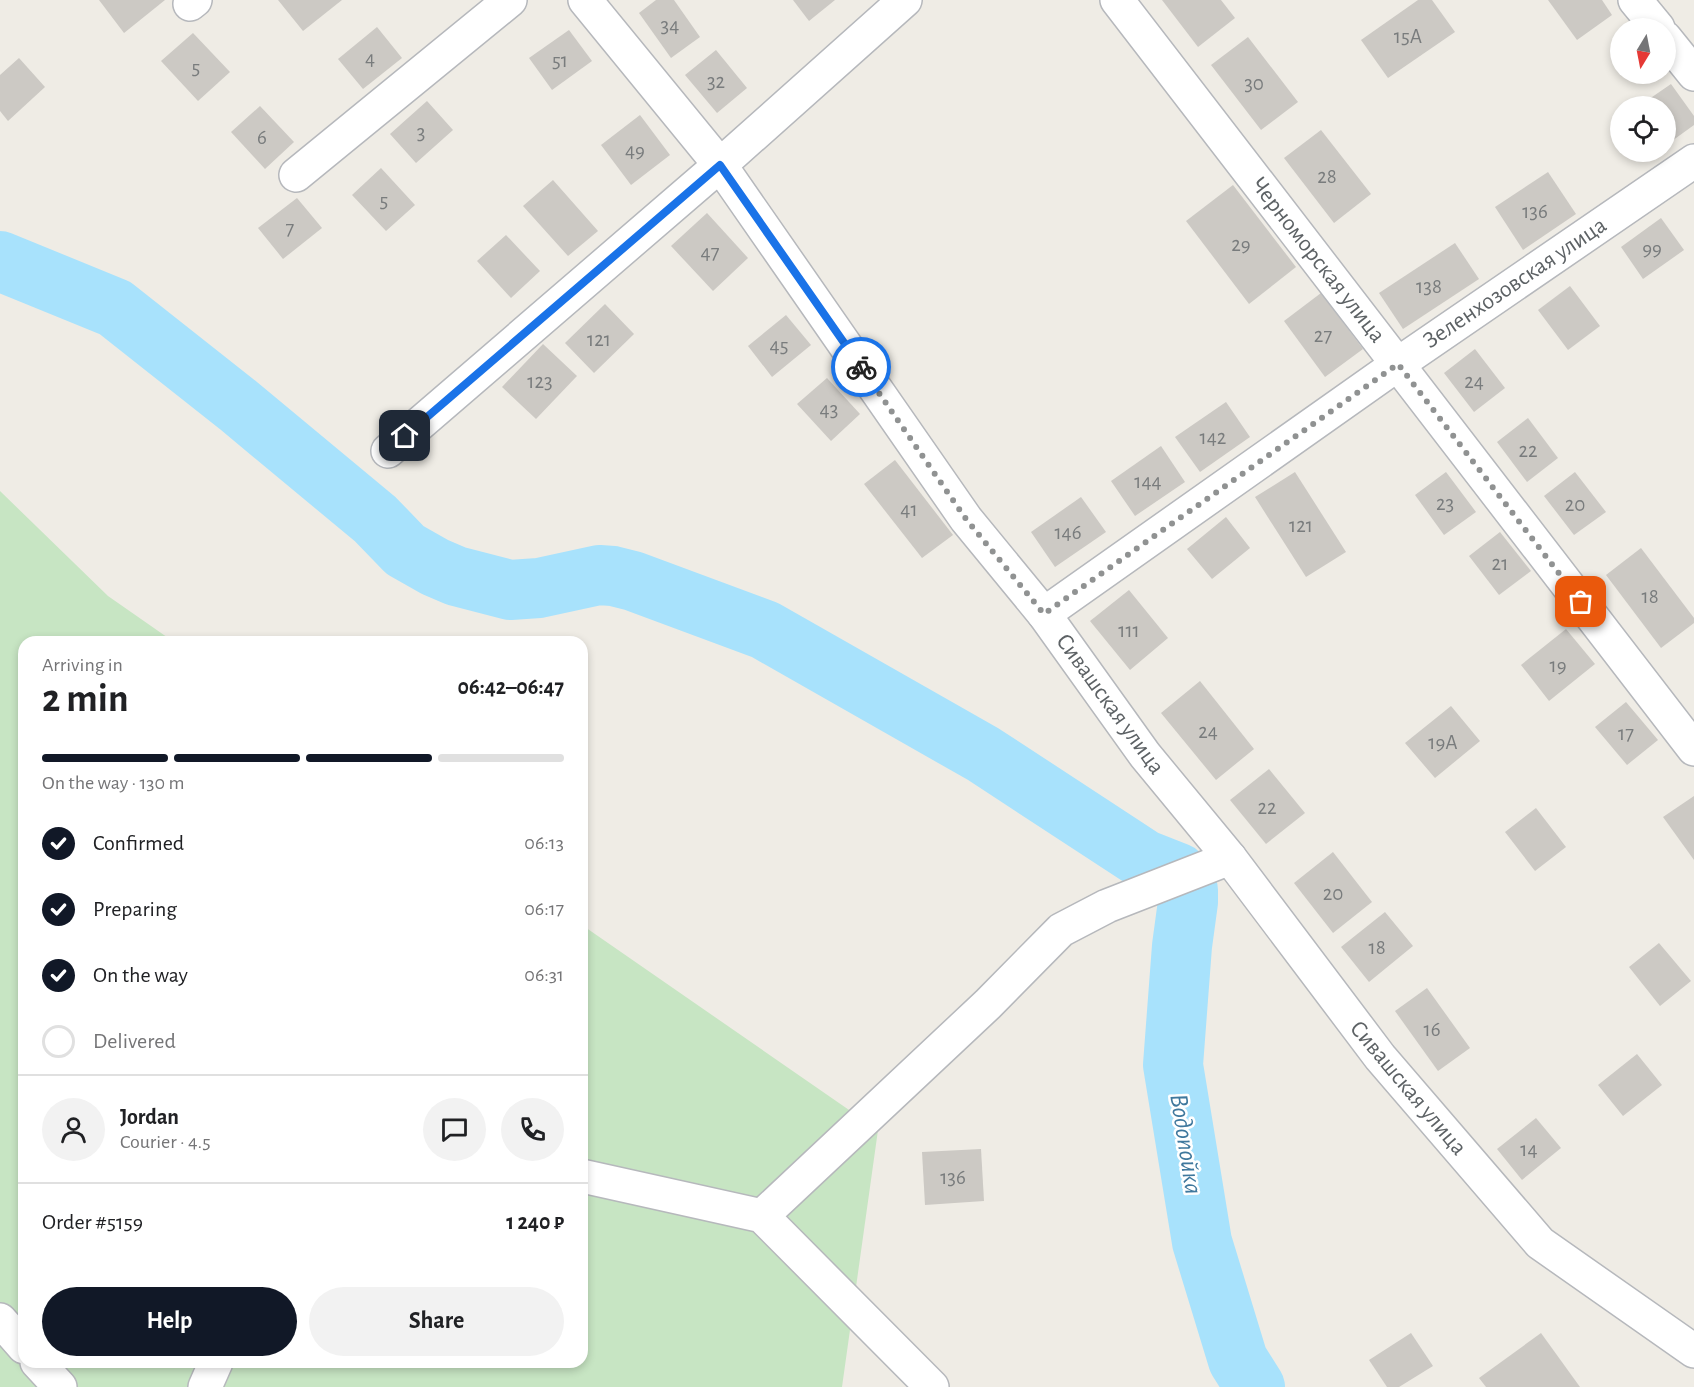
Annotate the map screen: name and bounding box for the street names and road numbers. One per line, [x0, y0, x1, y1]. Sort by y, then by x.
street label: Черноморская улица [1246, 173, 1390, 347]
street label: Зеленхозовская улица [1419, 213, 1611, 353]
street label: Сивашская улица [1051, 629, 1169, 779]
street label: Сивашская улица [1345, 1016, 1471, 1160]

